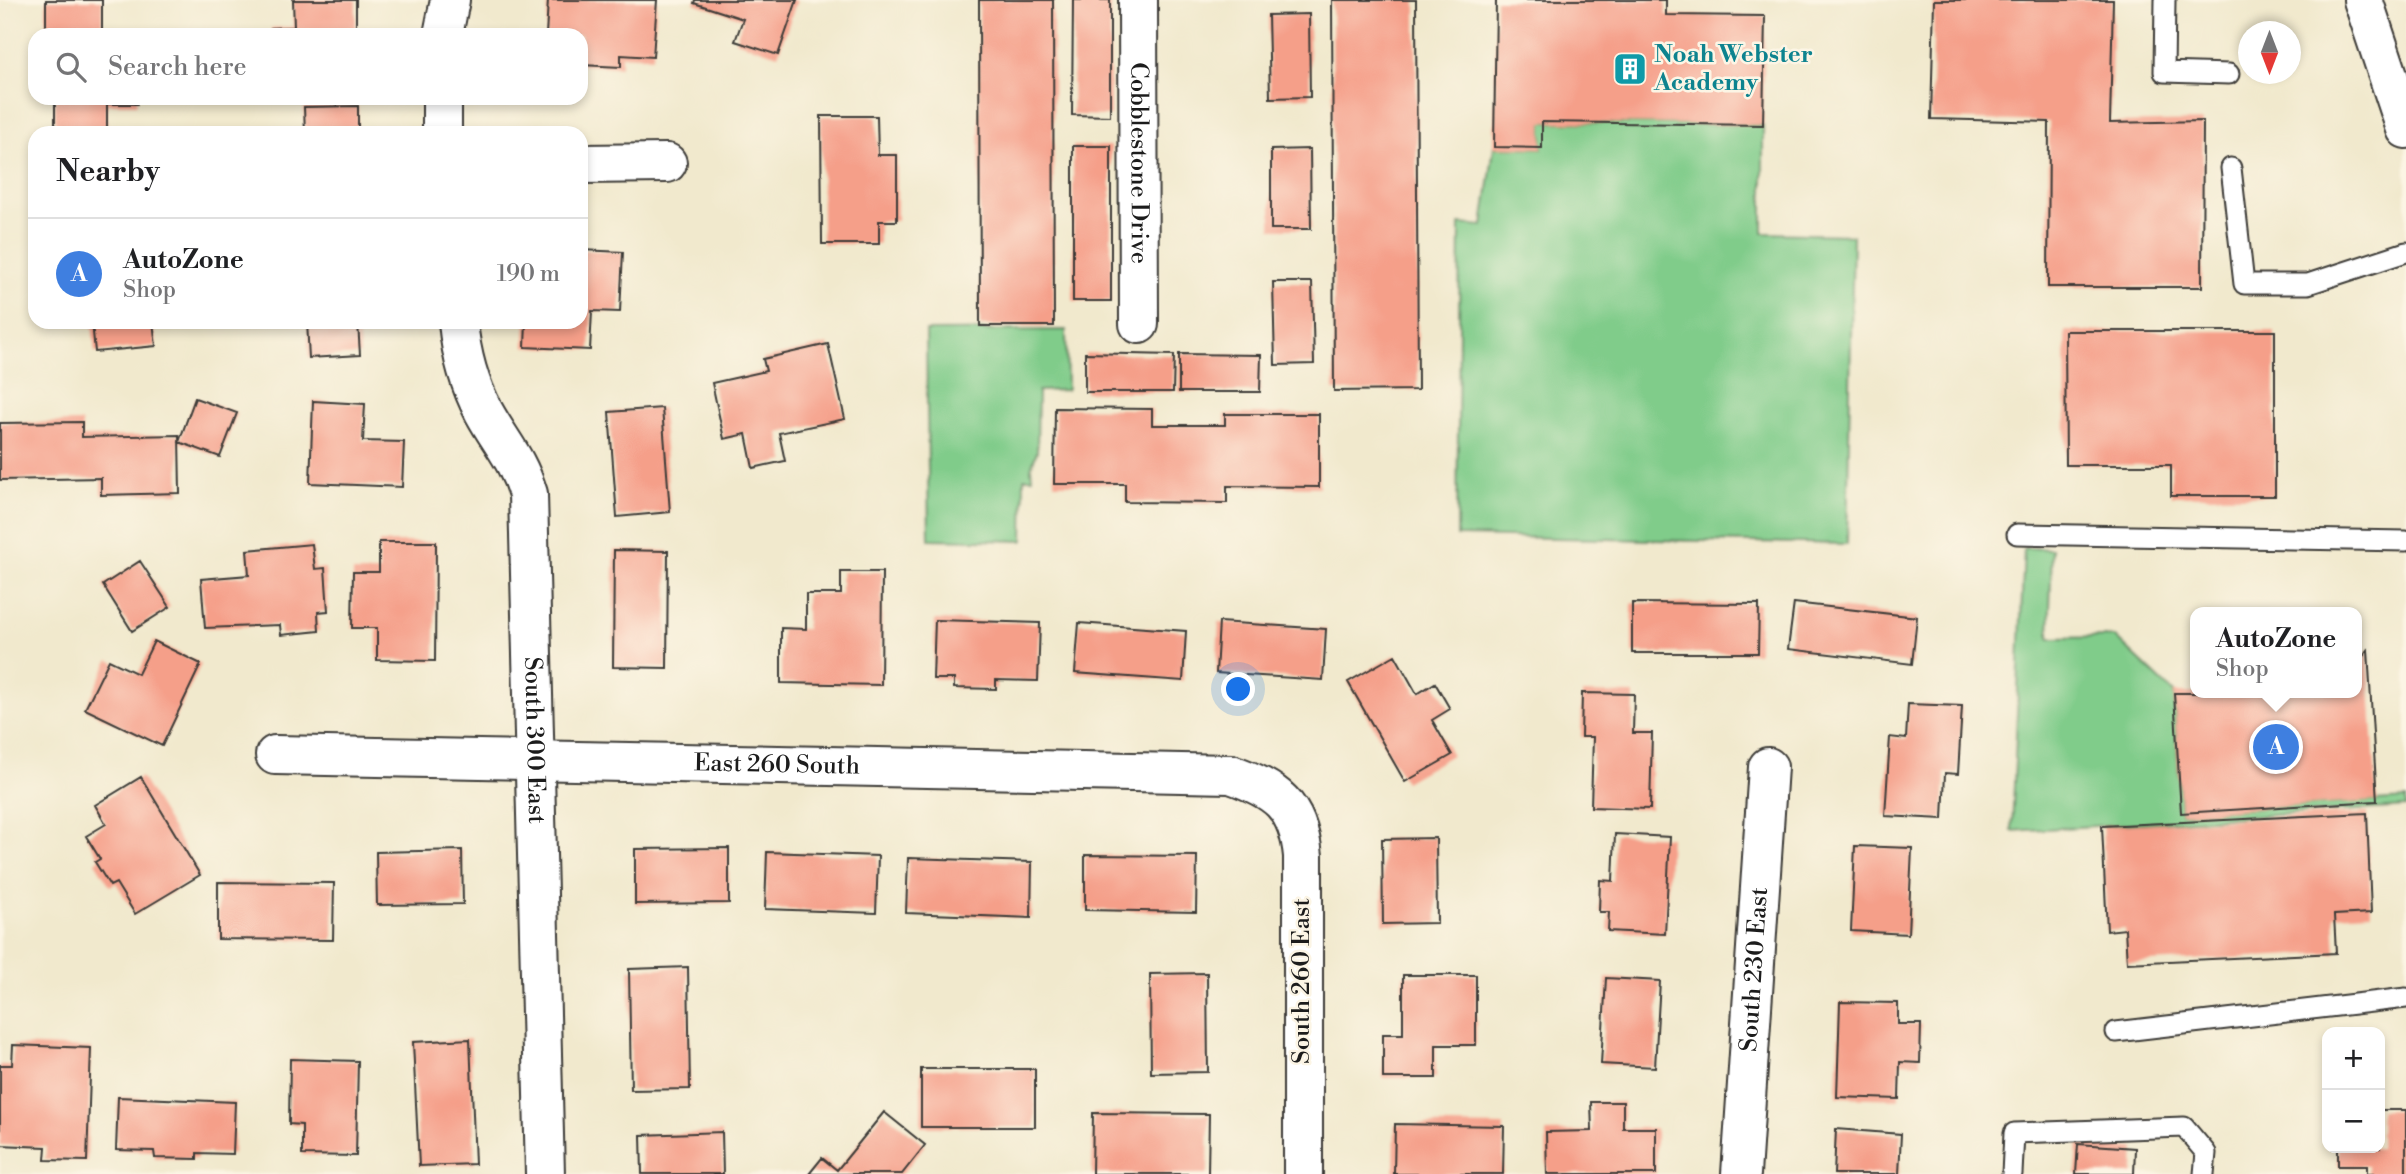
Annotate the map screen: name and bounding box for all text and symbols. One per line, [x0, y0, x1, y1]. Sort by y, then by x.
north arrow [2238, 21, 2301, 84]
search box [28, 28, 588, 105]
place label: Noah Webster Academy [1653, 40, 1813, 98]
icon: search [52, 48, 90, 86]
building icon: Noah Webster Academy [1611, 50, 1649, 88]
text: Search here [108, 51, 247, 83]
street label: Cobblestone Drive [1123, 62, 1154, 264]
text: Nearby [56, 153, 160, 191]
text: AutoZone [123, 244, 244, 276]
text: A [71, 260, 87, 288]
text: 190 m [497, 260, 560, 288]
text: Shop [123, 276, 176, 304]
popup [2190, 607, 2362, 698]
text: AutoZone [2216, 623, 2336, 655]
text: Shop [2216, 655, 2269, 683]
street label: South 300 East [517, 656, 551, 825]
your location [1221, 672, 1255, 706]
pin: A [2253, 721, 2299, 773]
street label: East 260 South [694, 748, 860, 782]
street label: South 230 East [1734, 886, 1775, 1053]
street label: South 260 East [1287, 898, 1317, 1064]
map controls [2322, 1027, 2385, 1153]
button: + [2322, 1027, 2385, 1090]
button: − [2322, 1090, 2385, 1153]

